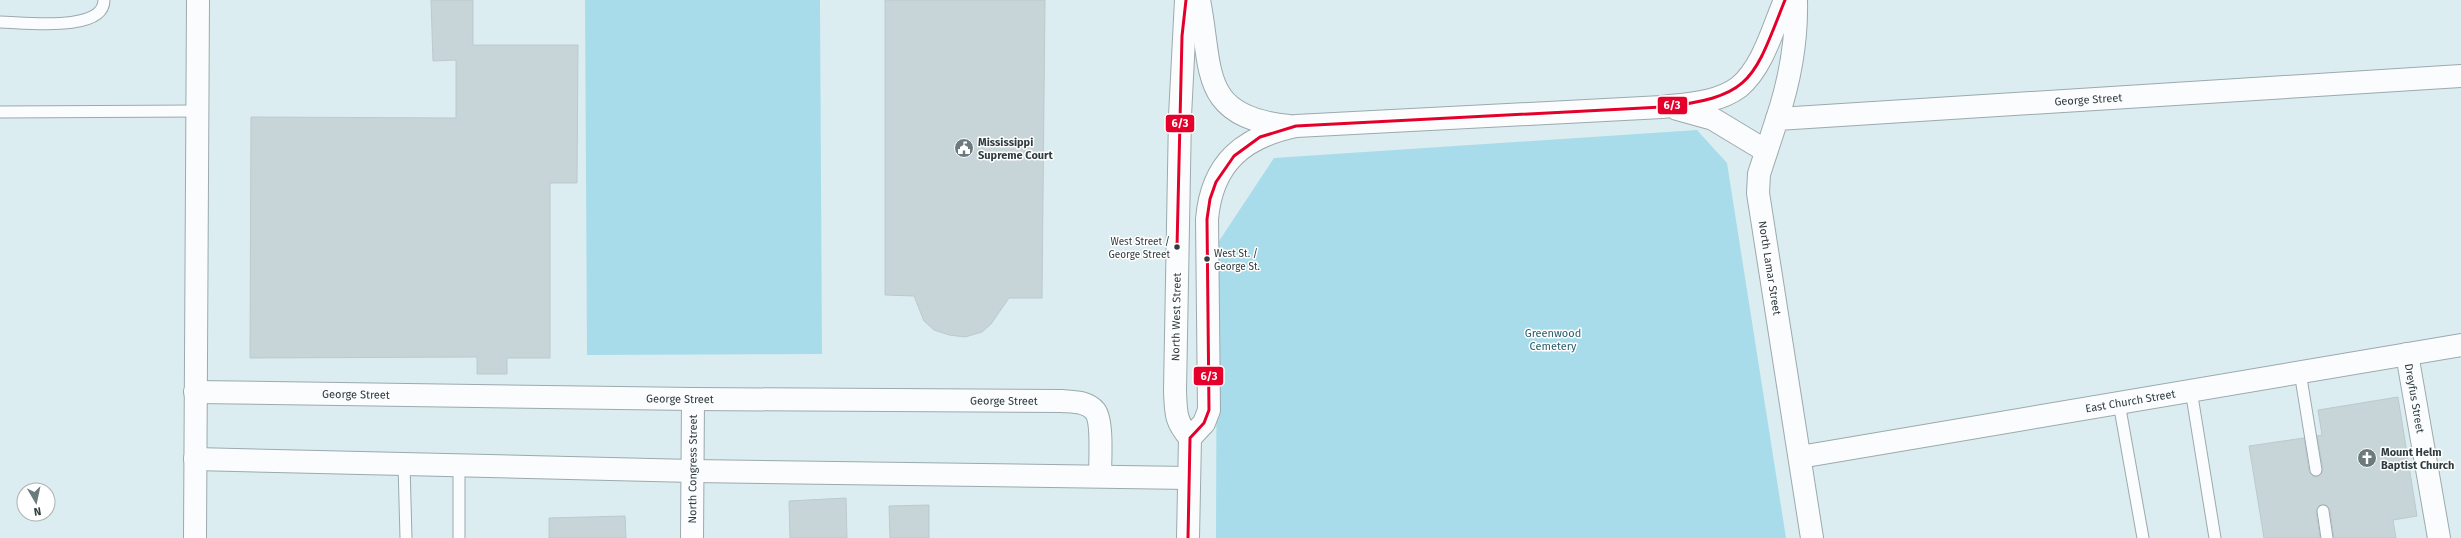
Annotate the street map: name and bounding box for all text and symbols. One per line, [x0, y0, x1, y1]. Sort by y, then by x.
street label: George Street [2054, 91, 2123, 109]
line badge: 6/3 [1657, 96, 1688, 115]
text: 6/3 [1663, 99, 1681, 112]
line badge: 6/3 [1165, 114, 1195, 133]
text: 6/3 [1171, 117, 1189, 130]
place label: Mississippi Supreme Court [978, 136, 1054, 162]
public building icon: Mississippi Supreme Court [953, 137, 975, 159]
street label: North Lamar Street [1756, 220, 1783, 316]
place label: West Street / George Street [1108, 236, 1170, 261]
marker: West Street / George Street [1172, 242, 1182, 252]
place label: West St. / George St. [1214, 248, 1260, 273]
marker: West St. / George St. [1202, 254, 1212, 264]
street label: North West Street [1169, 273, 1184, 361]
park label: Greenwood Cemetery [1525, 327, 1581, 353]
street label: Dreyfus Street [2402, 363, 2427, 434]
line badge: 6/3 [1193, 366, 1224, 386]
text: 6/3 [1200, 370, 1218, 383]
street label: George Street [322, 388, 390, 402]
street label: East Church Street [2084, 388, 2176, 416]
street label: George Street [646, 392, 714, 406]
street label: George Street [970, 395, 1038, 408]
street label: North Congress Street [686, 414, 700, 524]
place label: Mount Helm Baptist Church [2381, 446, 2454, 472]
church icon: Mount Helm Baptist Church [2356, 447, 2378, 469]
north arrow [16, 482, 56, 522]
text: N [33, 504, 42, 518]

